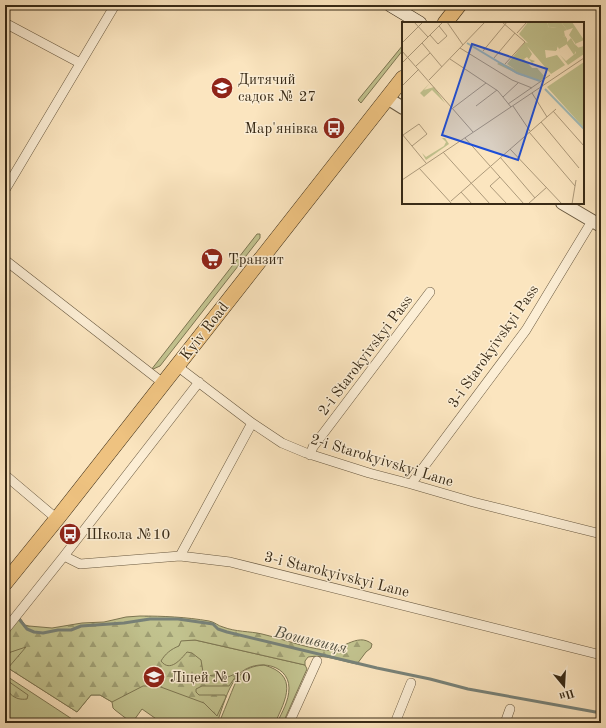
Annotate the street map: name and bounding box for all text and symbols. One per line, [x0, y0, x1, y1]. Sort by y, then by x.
inset map [402, 22, 584, 204]
place label: Дитячий садок № 27 [238, 73, 316, 105]
school or university icon: Дитячий садок № 27 [209, 75, 235, 101]
bus stop icon: Мар'янівка [321, 115, 347, 141]
place label: Мар'янівка [244, 122, 319, 137]
supermarket icon: Транзит [199, 246, 225, 272]
place label: Транзит [228, 253, 284, 268]
street label: 3-i Starokyivskyi Pass [446, 283, 542, 411]
street label: 2-i Starokyivskyi Pass [316, 293, 416, 419]
street label: Kyiv Road [178, 300, 232, 364]
street label: 2-i Starokyivskyi Lane [308, 433, 455, 490]
bus stop icon: Школа №10 [57, 521, 83, 547]
place label: Школа №10 [86, 528, 170, 543]
street label: 3-i Starokyivskyi Lane [263, 550, 411, 601]
water label: Вошивиця [272, 625, 349, 657]
school or university icon: Ліцей № 10 [141, 664, 167, 690]
north arrow [544, 666, 584, 706]
place label: Ліцей № 10 [170, 671, 251, 686]
text: Пн [558, 687, 576, 702]

